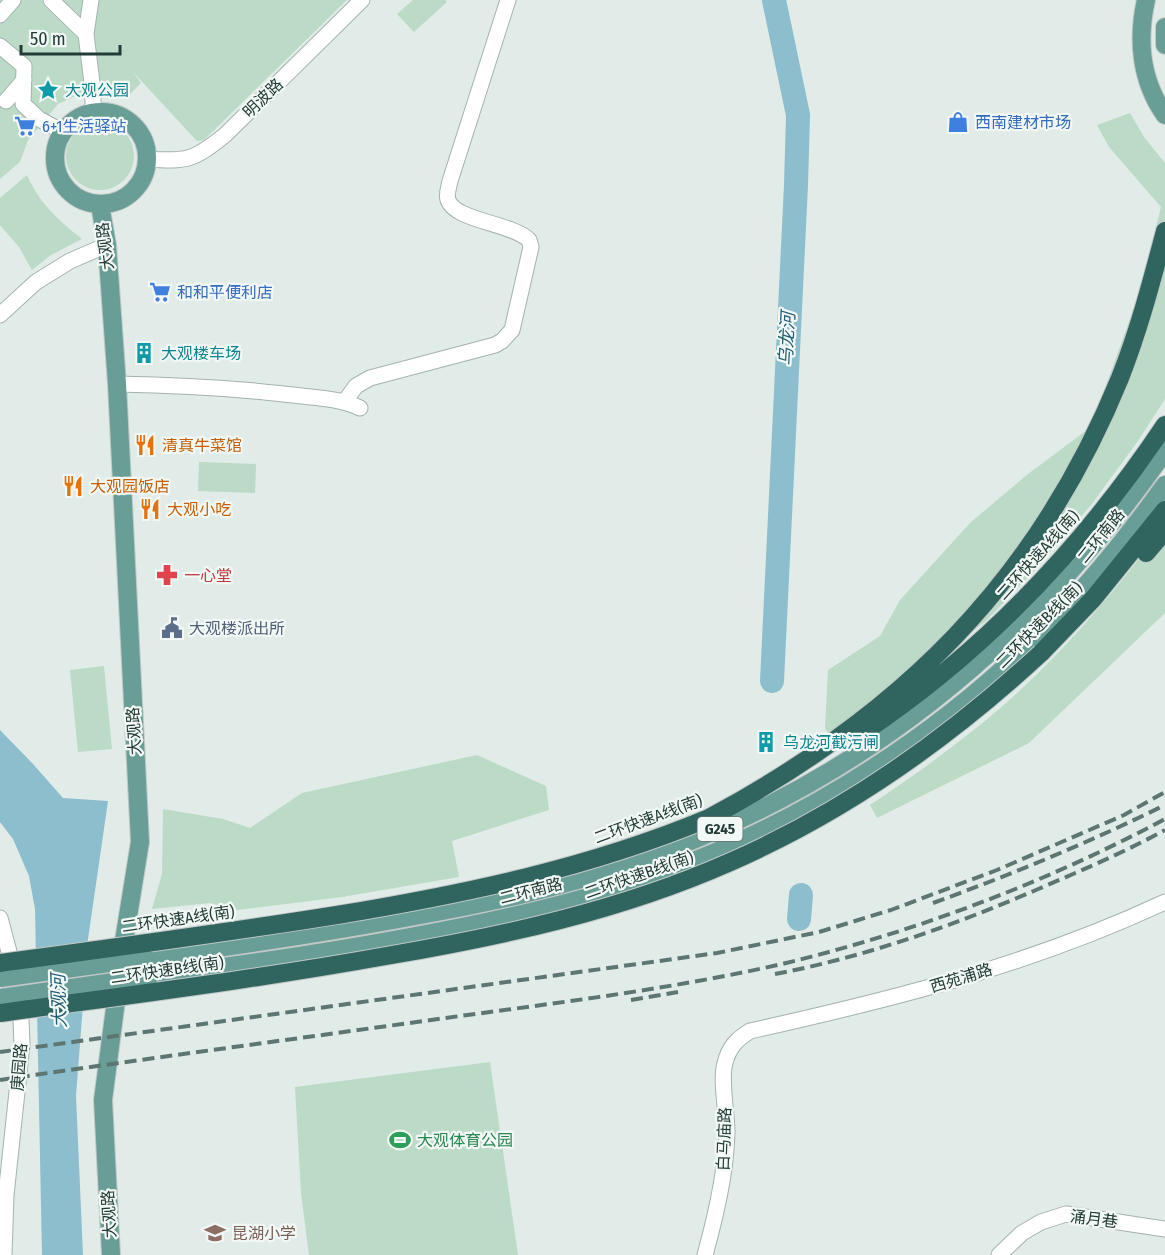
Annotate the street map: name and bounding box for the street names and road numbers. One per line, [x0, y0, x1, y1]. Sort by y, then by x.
street label: 明波路 [239, 74, 287, 122]
street label: 大观路 [93, 221, 117, 271]
street label: 二环南路 [1073, 505, 1129, 567]
street label: 二环快速A线(南) [993, 506, 1083, 604]
street label: 二环快速B线(南) [992, 578, 1086, 672]
street label: 大观路 [123, 707, 145, 755]
street label: 二环快速A线(南) [591, 791, 705, 847]
road number: G245 [698, 817, 742, 841]
street label: 二环快速B线(南) [582, 847, 696, 903]
street label: 二环南路 [498, 874, 564, 908]
street label: 二环快速A线(南) [120, 902, 236, 936]
street label: 二环快速B线(南) [109, 953, 225, 987]
street label: 西苑浦路 [928, 960, 994, 996]
street label: 庚园路 [7, 1042, 31, 1092]
street label: 白马庙路 [713, 1107, 735, 1171]
street label: 大观路 [98, 1190, 120, 1238]
street label: 涌月巷 [1069, 1207, 1119, 1231]

